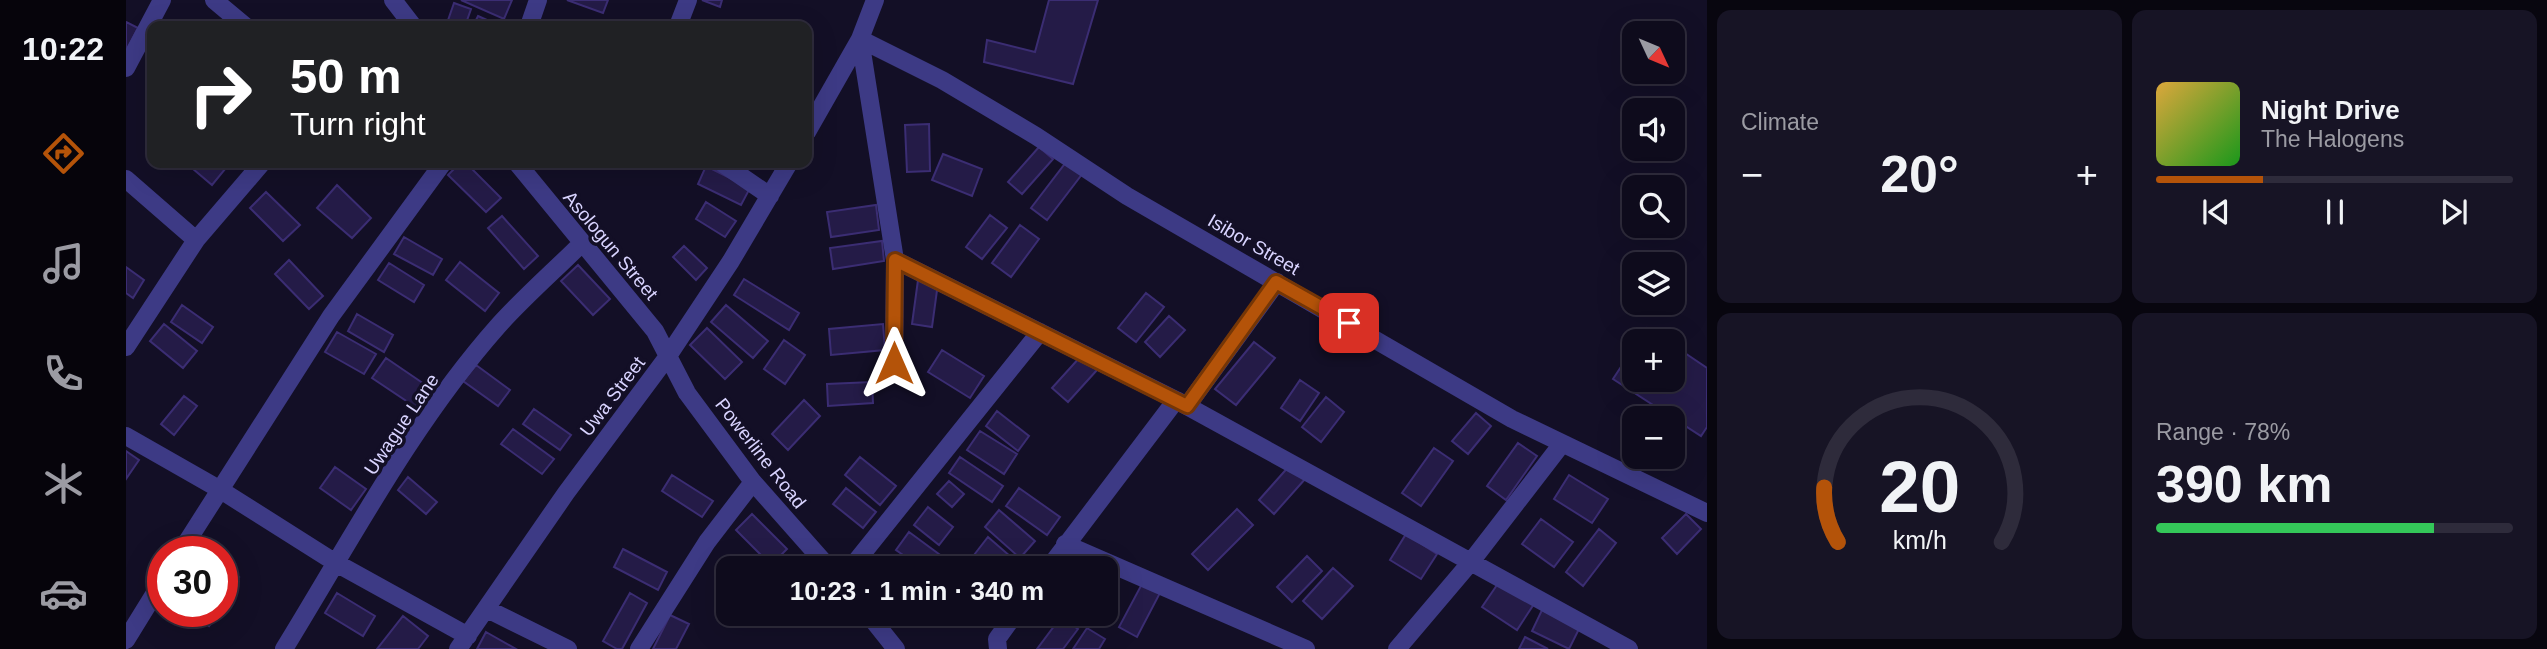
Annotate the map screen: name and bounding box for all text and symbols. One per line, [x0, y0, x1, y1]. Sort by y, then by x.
north arrow [1622, 21, 1685, 84]
map controls [1622, 21, 1685, 469]
text: 10:22 [22, 31, 104, 67]
icon: right [175, 49, 266, 140]
text: 50 m [290, 49, 402, 103]
text: Night Drive [2261, 95, 2400, 125]
button: sound [1622, 98, 1685, 161]
text: Turn right [290, 106, 426, 142]
text: Climate [1741, 109, 1819, 135]
text: The Halogens [2261, 126, 2404, 152]
icon: directions [39, 129, 88, 178]
text: 20° [1880, 145, 1959, 203]
text: − [1741, 154, 1763, 196]
text: + [2076, 154, 2098, 196]
button: search [1622, 175, 1685, 238]
street label: Asologun Street [559, 187, 663, 304]
icon: previous [2197, 193, 2235, 231]
icon: pause [2316, 193, 2354, 231]
icon: next [2435, 193, 2473, 231]
street label: Isibor Street [1204, 210, 1304, 279]
icon: music [39, 239, 88, 288]
button: layers [1622, 252, 1685, 315]
pin [1319, 293, 1379, 353]
icon: arrive [1330, 304, 1368, 342]
position arrow [857, 326, 931, 400]
button: + [1622, 329, 1685, 392]
icon: phone [39, 349, 88, 398]
street label: Uwa Street [576, 352, 649, 440]
street label: Uwague Lane [360, 370, 443, 479]
street label: Powerline Road [711, 394, 810, 513]
button: − [1622, 406, 1685, 469]
text: Range · 78% [2156, 419, 2290, 445]
text: 20 [1879, 446, 1960, 527]
text: 390 km [2156, 455, 2332, 513]
icon: climate [39, 459, 88, 508]
text: km/h [1892, 526, 1947, 554]
speed limit sign: 30 [147, 536, 238, 627]
icon: car [39, 569, 88, 618]
text: 10:23 · 1 min · 340 m [790, 576, 1044, 606]

